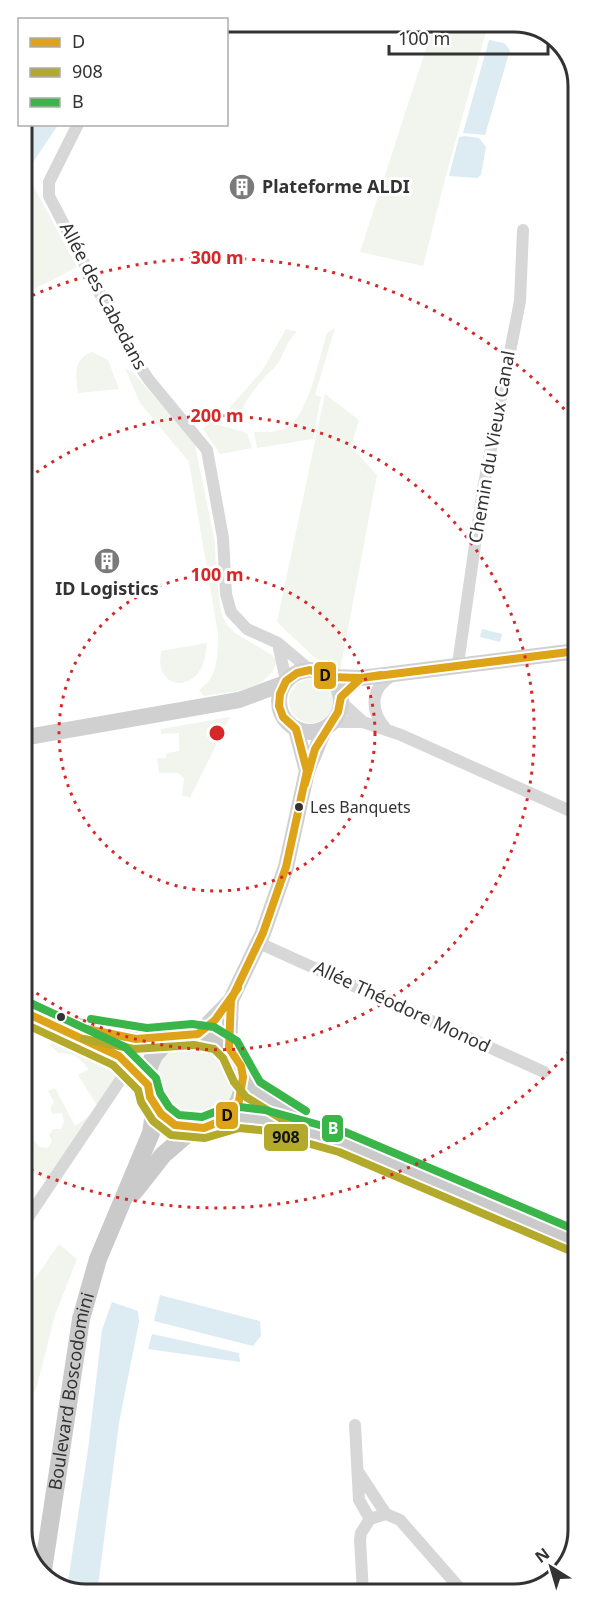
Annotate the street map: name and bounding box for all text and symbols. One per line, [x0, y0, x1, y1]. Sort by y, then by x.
legend [18, 18, 228, 126]
scale bar [389, 18, 548, 56]
text: 100 m [398, 26, 450, 50]
text: D [72, 29, 85, 53]
text: 908 [72, 59, 103, 83]
text: B [72, 89, 84, 113]
building icon: Plateforme ALDI [227, 172, 257, 202]
place label: Plateforme ALDI [262, 174, 410, 198]
street label: Allée des Cabedans [55, 218, 153, 374]
text: 300 m [190, 245, 244, 269]
street label: Chemin du Vieux Canal [462, 349, 520, 545]
text: 200 m [190, 403, 244, 427]
building icon: ID Logistics [92, 546, 122, 576]
text: 100 m [190, 562, 244, 586]
place label: ID Logistics [55, 576, 159, 600]
line badge: D [313, 661, 337, 690]
text: D [319, 664, 331, 686]
centre of rings [207, 723, 227, 743]
place label: Les Banquets [310, 796, 411, 818]
marker: Les Banquets [293, 801, 305, 813]
street label: Allée Théodore Monod [310, 955, 495, 1058]
unlabelled marker [55, 1011, 67, 1023]
line badge: D [215, 1101, 239, 1130]
text: D [221, 1104, 233, 1126]
line badge: B [321, 1114, 344, 1143]
text: B [328, 1117, 338, 1139]
line badge: 908 [263, 1123, 309, 1152]
text: 908 [272, 1126, 300, 1148]
street label: Boulevard Boscodomini [42, 1289, 99, 1492]
north arrow [521, 1537, 581, 1597]
text: N [530, 1542, 554, 1568]

